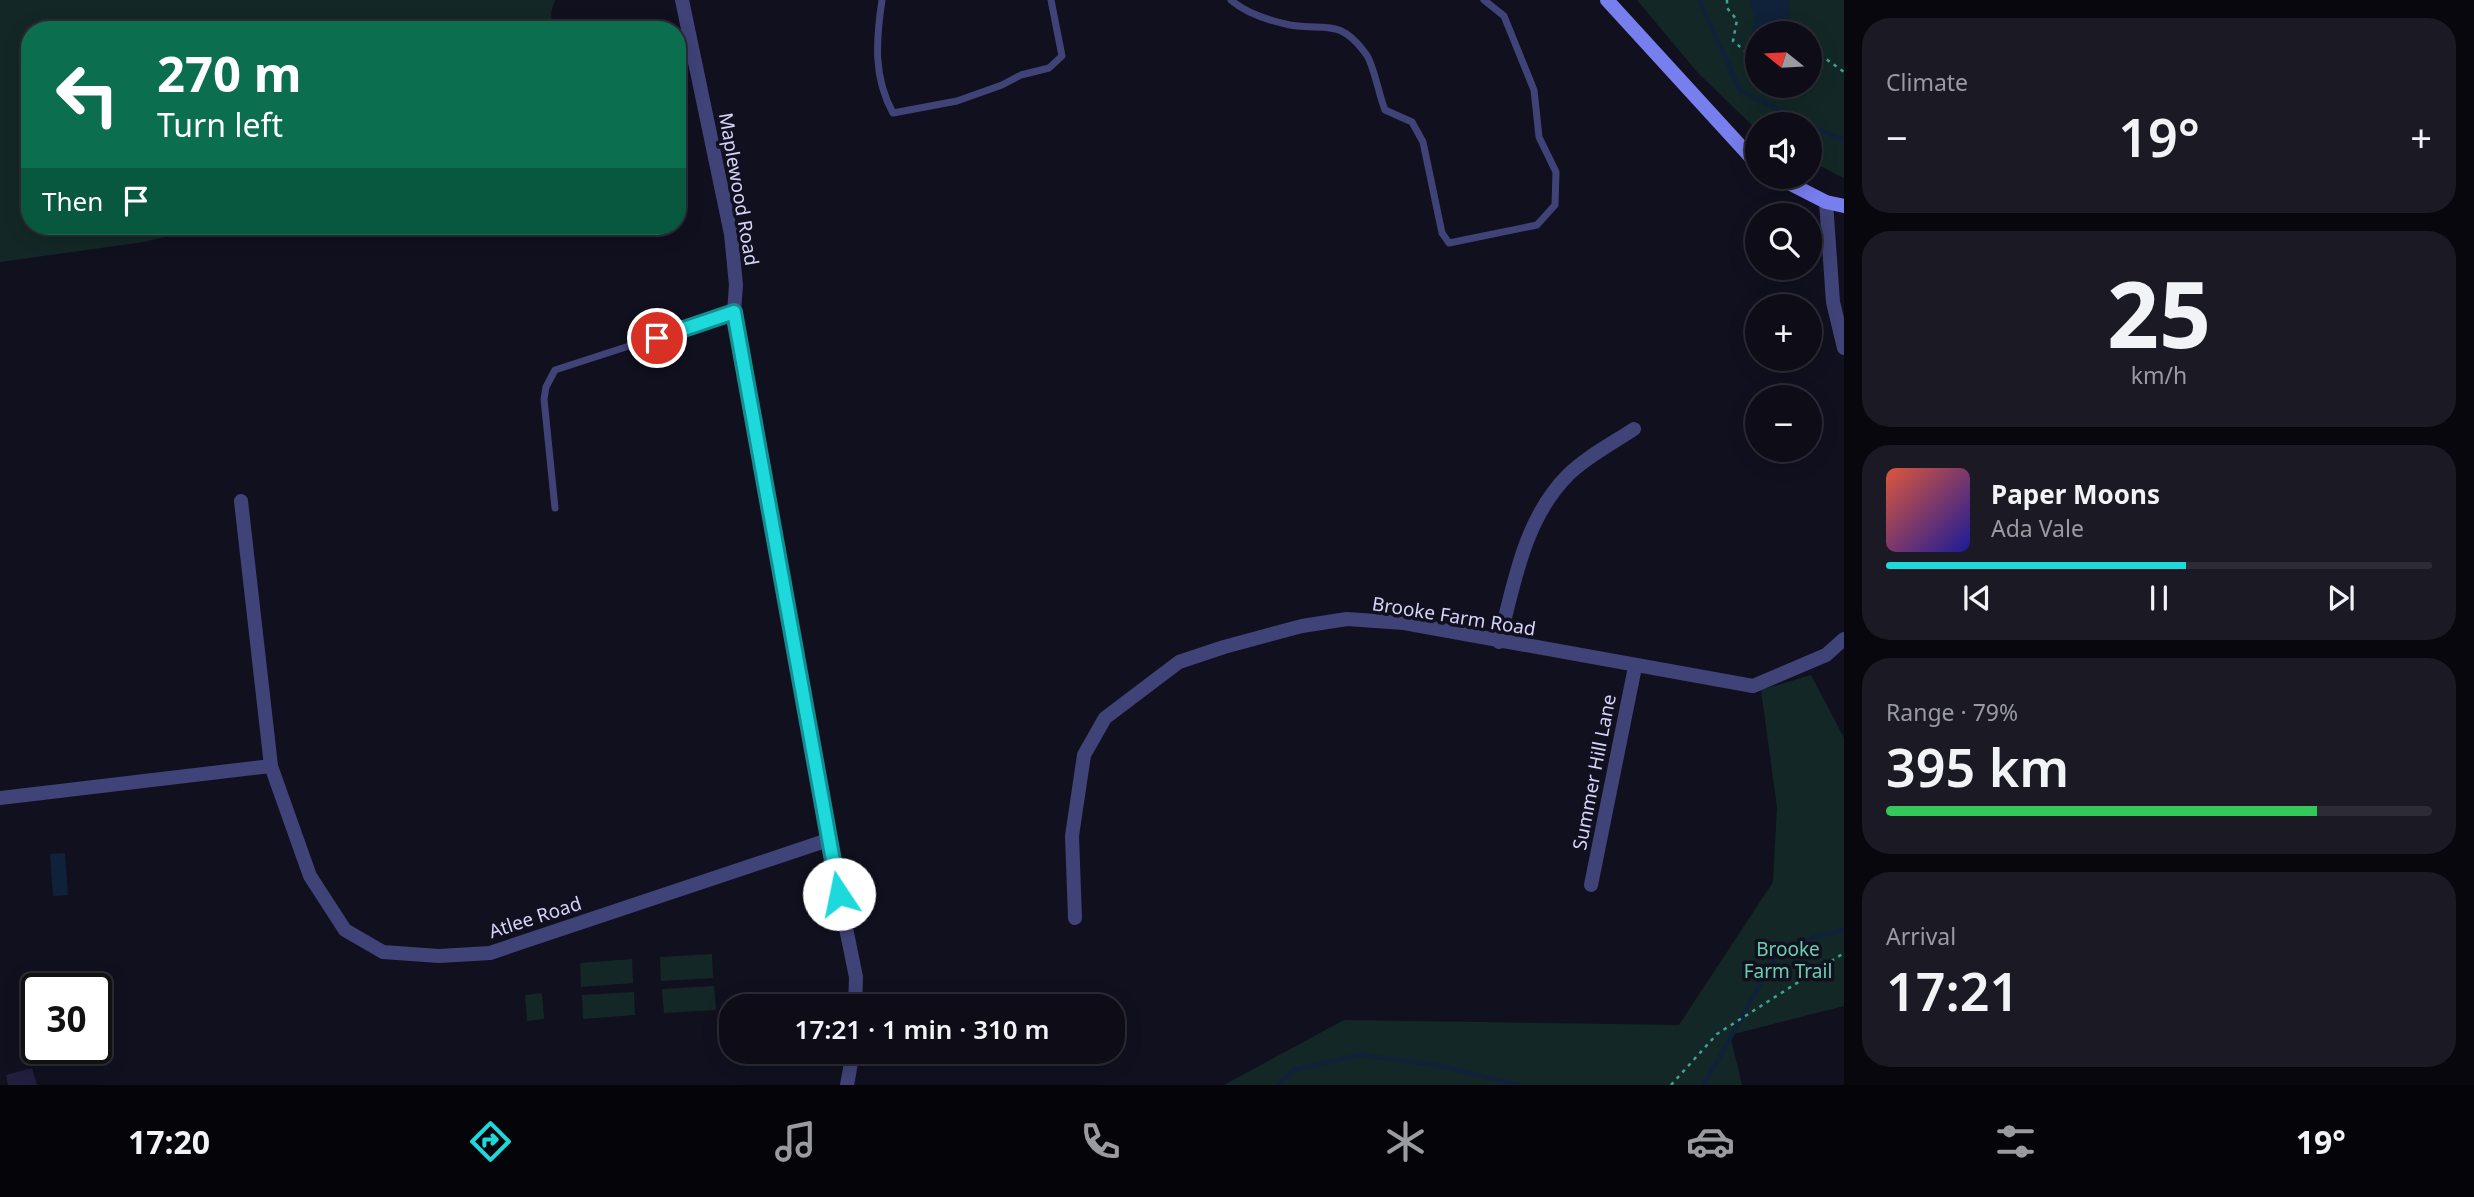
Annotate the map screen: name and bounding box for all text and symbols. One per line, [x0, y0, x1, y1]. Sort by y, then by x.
north arrow [1745, 21, 1822, 98]
map controls [1745, 21, 1822, 462]
text: 270 m [157, 40, 302, 106]
icon: left [42, 49, 133, 140]
text: Climate [1886, 66, 1968, 98]
text: 19° [2118, 101, 2200, 172]
text: Turn left [157, 103, 283, 146]
street label: Maplewood Road [713, 110, 765, 268]
text: − [1886, 111, 1908, 163]
text: + [2410, 111, 2432, 163]
button: sound [1745, 112, 1822, 189]
icon: arrive [117, 182, 155, 220]
text: Then [42, 183, 103, 219]
button: search [1745, 203, 1822, 280]
text: 25 [2107, 251, 2211, 375]
button: + [1745, 294, 1822, 371]
pin [627, 308, 687, 368]
icon: arrive [638, 319, 676, 357]
text: km/h [2131, 359, 2187, 391]
button: − [1745, 385, 1822, 462]
text: Paper Moons [1991, 476, 2160, 512]
text: Ada Vale [1991, 512, 2084, 544]
icon: previous [1958, 579, 1996, 617]
icon: pause [2140, 579, 2178, 617]
icon: next [2322, 579, 2360, 617]
street label: Brooke Farm Road [1370, 590, 1538, 642]
street label: Summer Hill Lane [1566, 692, 1622, 852]
text: Range · 79% [1886, 696, 2018, 728]
text: 395 km [1886, 731, 2069, 802]
position arrow [802, 857, 876, 931]
street label: Atlee Road [485, 890, 585, 944]
text: Arrival [1886, 920, 1956, 952]
park label: Brooke Farm Trail [1744, 936, 1832, 984]
text: 17:21 [1886, 955, 2019, 1026]
speed limit sign: 30 [21, 973, 112, 1064]
text: 17:21 · 1 min · 310 m [795, 1011, 1049, 1047]
icon: directions [466, 1117, 515, 1166]
icon: music [771, 1117, 820, 1166]
icon: phone [1076, 1117, 1125, 1166]
icon: climate [1381, 1117, 1430, 1166]
icon: car [1686, 1117, 1735, 1166]
icon: filters [1991, 1117, 2040, 1166]
text: 17:20 [128, 1120, 210, 1163]
text: 19° [2296, 1120, 2346, 1163]

